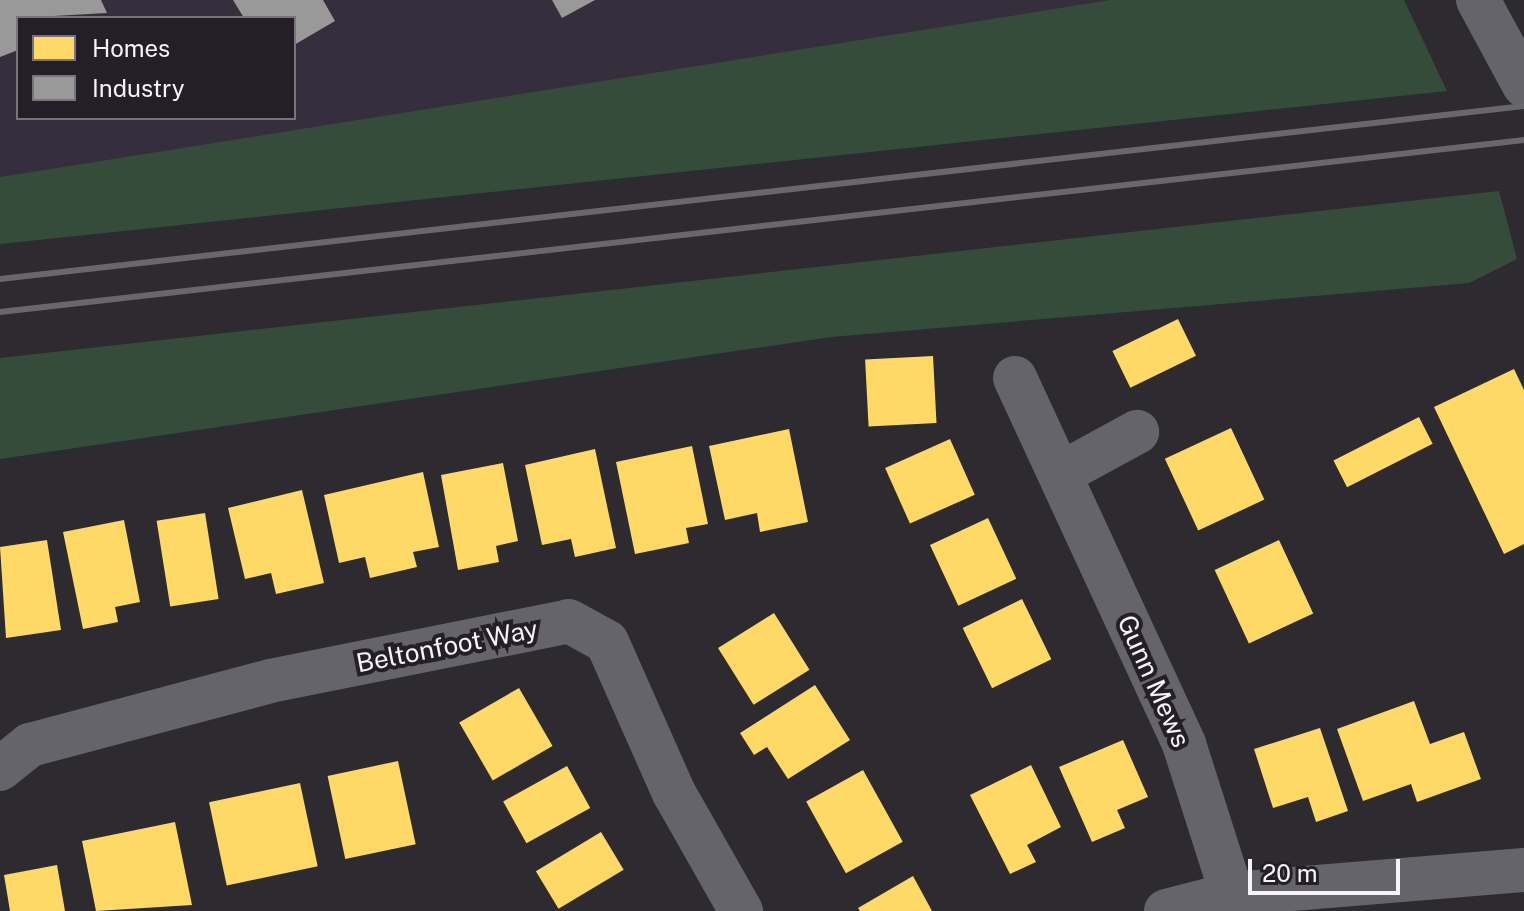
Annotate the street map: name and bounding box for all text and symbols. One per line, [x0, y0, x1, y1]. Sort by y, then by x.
legend [16, 16, 296, 120]
text: Homes [92, 34, 170, 62]
text: Industry [92, 74, 185, 102]
street label: Gunn Mews [1111, 610, 1197, 752]
street label: Beltonfoot Way [353, 613, 541, 679]
scale bar [1252, 843, 1404, 893]
text: 20 m [1262, 859, 1318, 887]

